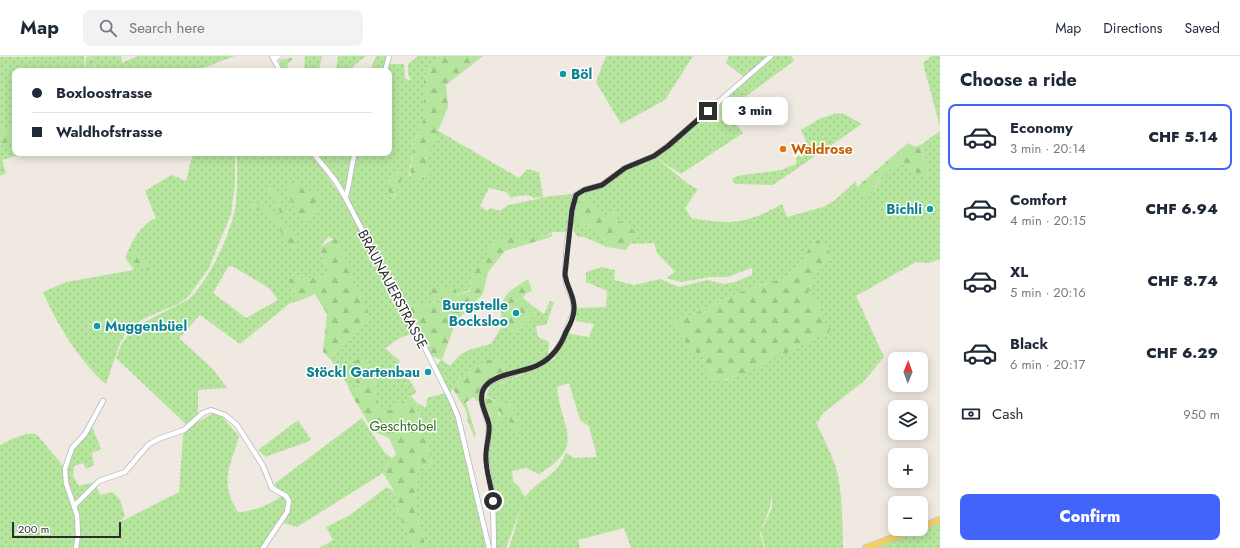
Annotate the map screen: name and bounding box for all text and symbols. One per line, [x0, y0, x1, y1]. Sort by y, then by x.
search box [83, 10, 363, 46]
text: Map [20, 14, 59, 41]
icon: search [97, 17, 119, 39]
text: Search here [129, 17, 205, 39]
text: Map [1055, 18, 1081, 38]
text: Directions [1103, 18, 1163, 38]
text: Saved [1185, 18, 1220, 38]
place label: Böl [571, 64, 592, 84]
text: Choose a ride [960, 67, 1077, 93]
marker: Böl [558, 69, 568, 79]
text: Boxloostrasse [56, 82, 152, 104]
callout: 3 min [722, 97, 788, 125]
text: 3 min [738, 101, 772, 120]
route end [699, 102, 717, 120]
text: Economy [1010, 117, 1073, 139]
icon: car [962, 119, 998, 155]
text: Waldhofstrasse [56, 121, 163, 143]
text: CHF 5.14 [1148, 126, 1218, 148]
place label: Waldrose [791, 139, 853, 159]
text: 3 min · 20:14 [1010, 139, 1086, 158]
marker: Waldrose [778, 144, 788, 154]
text: Comfort [1010, 189, 1067, 211]
icon: car [962, 191, 998, 227]
text: CHF 6.94 [1145, 198, 1218, 220]
place label: Bichli [886, 199, 922, 219]
marker: Bichli [925, 204, 935, 214]
text: 4 min · 20:15 [1010, 211, 1086, 230]
street label: BRAUNAUERSTRASSE [353, 226, 433, 352]
text: XL [1010, 261, 1028, 283]
icon: car [962, 263, 998, 299]
text: CHF 8.74 [1147, 270, 1218, 292]
text: 5 min · 20:16 [1010, 283, 1086, 302]
place label: Burgstelle Bocksloo [442, 295, 508, 331]
marker: Burgstelle Bocksloo [511, 308, 521, 318]
place label: Muggenbüel [105, 316, 187, 336]
marker: Muggenbüel [92, 321, 102, 331]
text: Black [1010, 333, 1048, 355]
icon: car [962, 335, 998, 371]
text: CHF 6.29 [1146, 342, 1218, 364]
north arrow [888, 352, 928, 392]
map controls [888, 352, 928, 536]
text: 6 min · 20:17 [1010, 355, 1085, 374]
place label: Stöckl Gartenbau [306, 362, 420, 382]
marker: Stöckl Gartenbau [423, 367, 433, 377]
button: layers [888, 400, 928, 440]
icon: cash [960, 403, 982, 425]
text: Cash [992, 403, 1023, 425]
text: 950 m [1183, 405, 1220, 424]
park label: Geschtobel [369, 416, 437, 436]
button: + [888, 448, 928, 488]
route start [484, 492, 502, 510]
button: Confirm [960, 494, 1220, 540]
button: − [888, 496, 928, 536]
scale bar [12, 520, 121, 539]
text: 200 m [18, 521, 49, 537]

